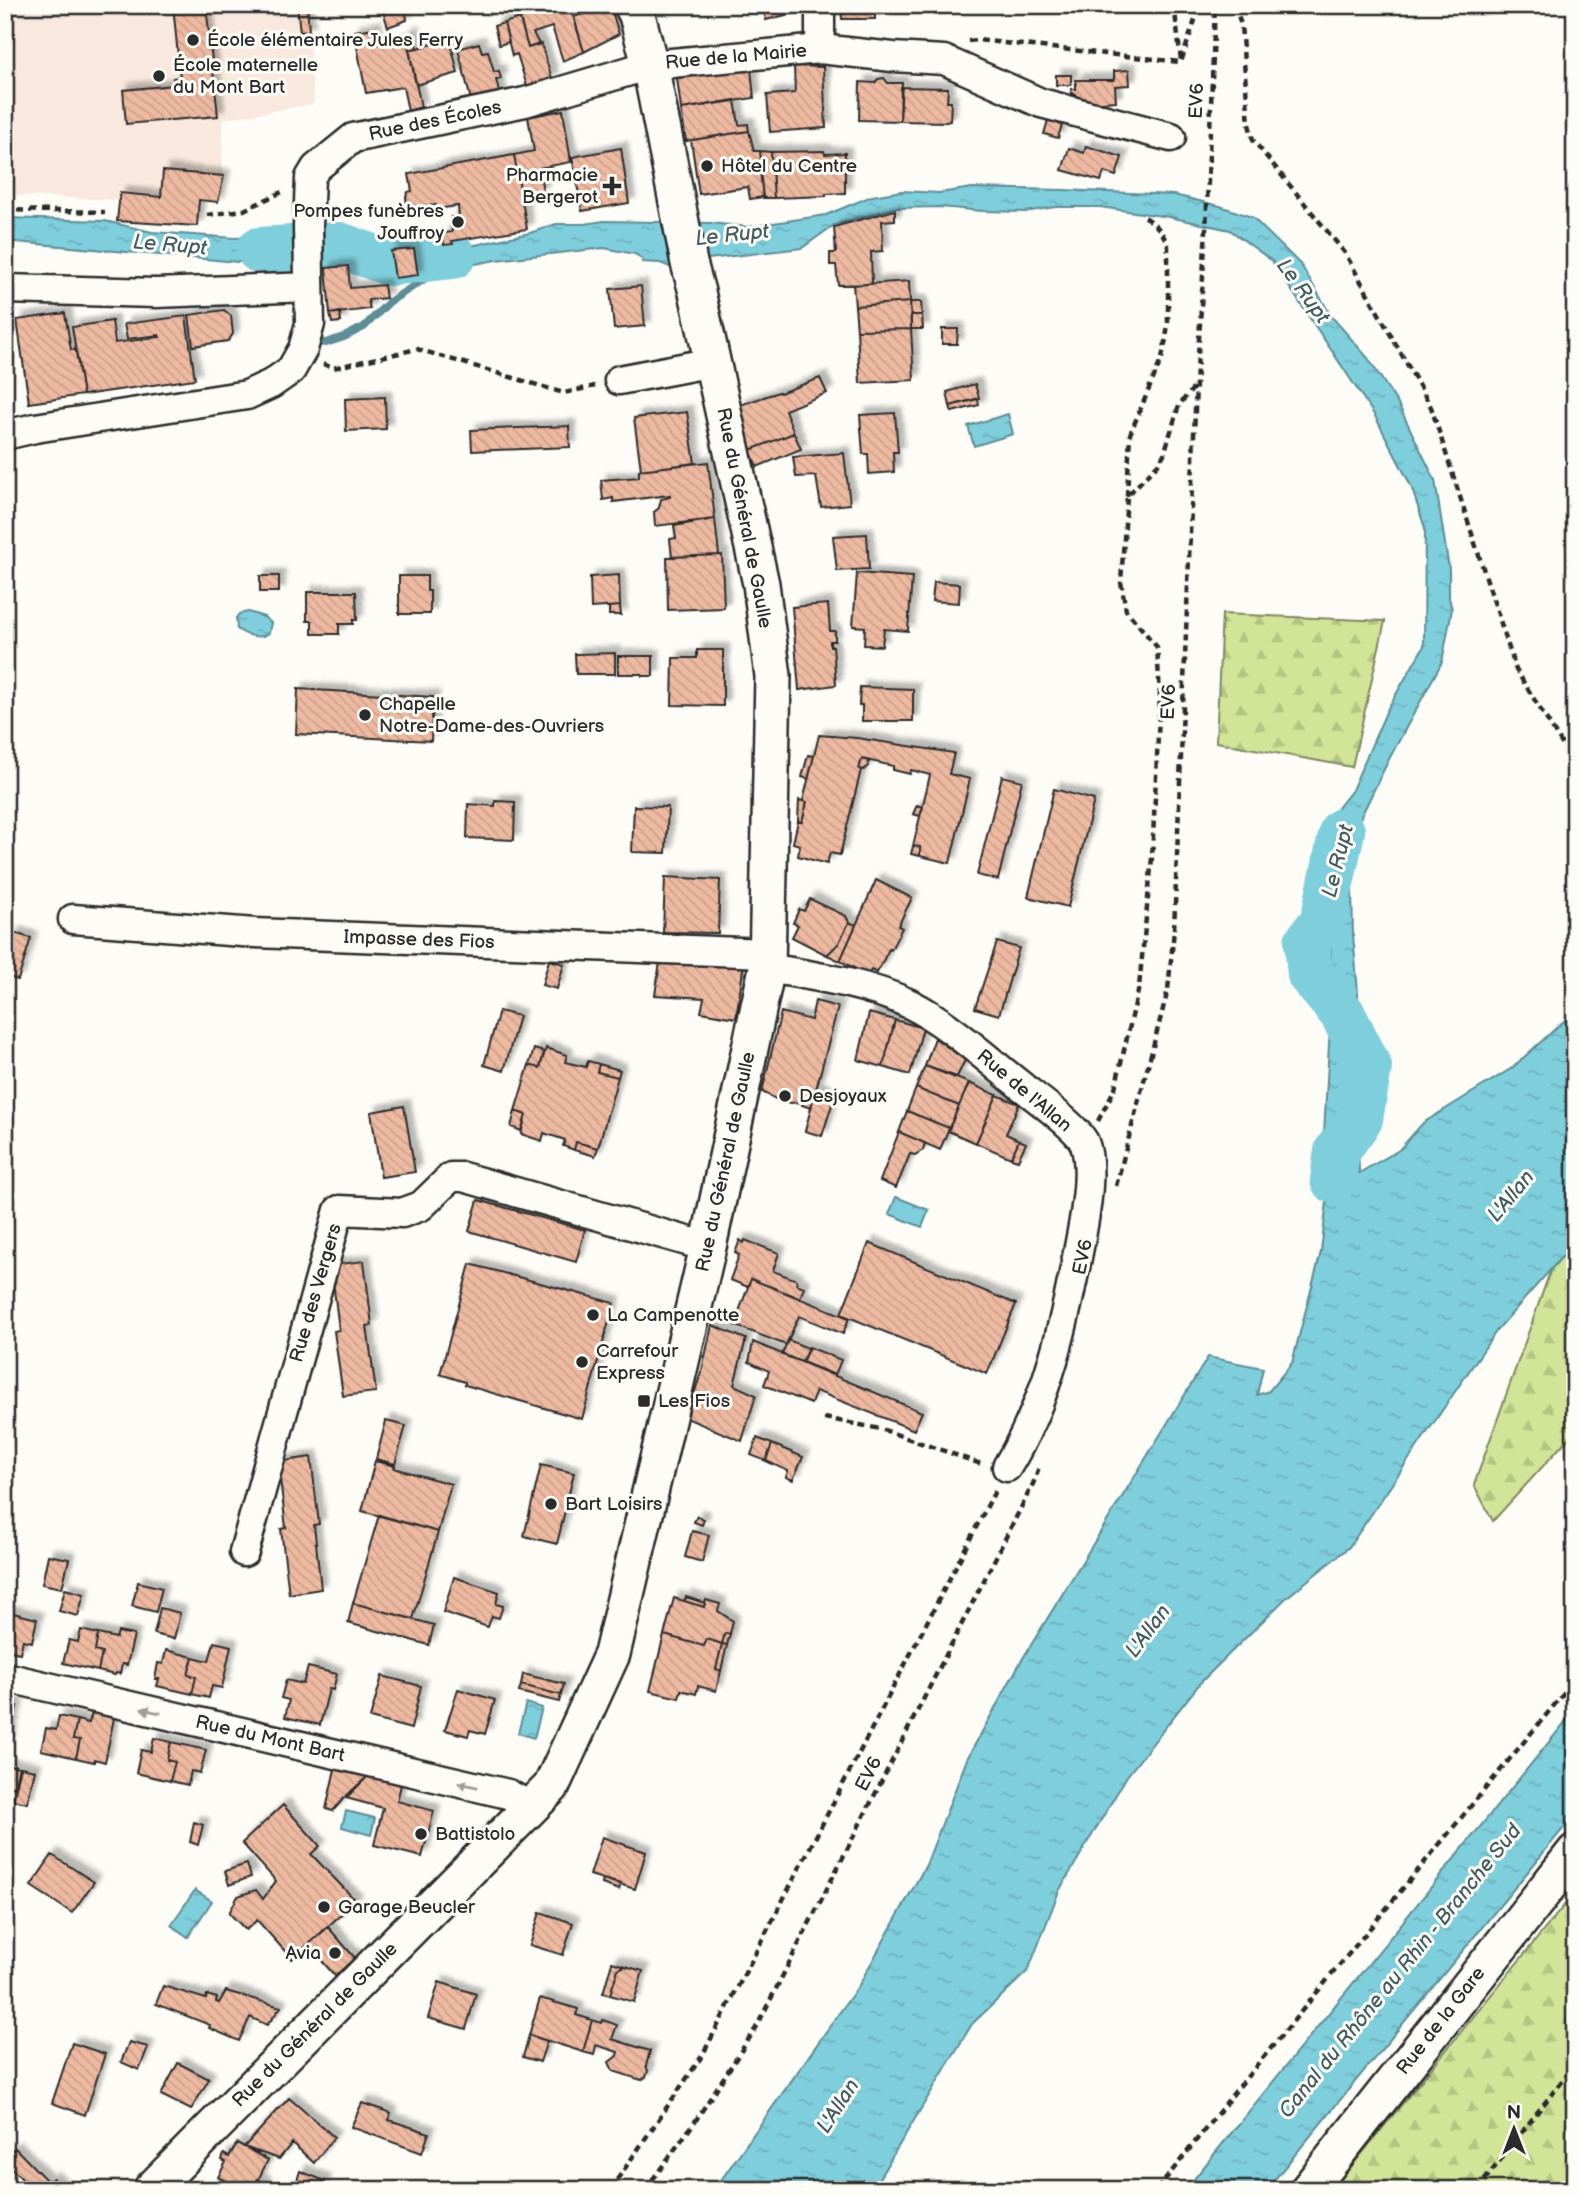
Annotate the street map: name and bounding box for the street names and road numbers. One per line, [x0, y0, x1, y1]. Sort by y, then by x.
street label: Rue de la Mairie [664, 39, 808, 75]
street label: EV6 [1185, 83, 1209, 119]
street label: Rue des Écoles [366, 95, 503, 146]
street label: Rue du Général de Gaulle [711, 406, 777, 630]
street label: EV6 [1157, 684, 1181, 720]
street label: Impasse des Fios [343, 926, 495, 954]
street label: Rue de l'Allan [972, 1045, 1076, 1137]
street label: Rue du Général de Gaulle [691, 1050, 761, 1274]
street label: Rue des Vergers [285, 1221, 347, 1365]
street label: EV6 [1068, 1237, 1098, 1277]
street label: Rue du Mont Bart [193, 1711, 347, 1767]
street label: EV6 [851, 1753, 887, 1795]
street label: Rue du Général de Gaulle [228, 1938, 402, 2112]
street label: Rue de la Gare [1392, 1962, 1490, 2080]

